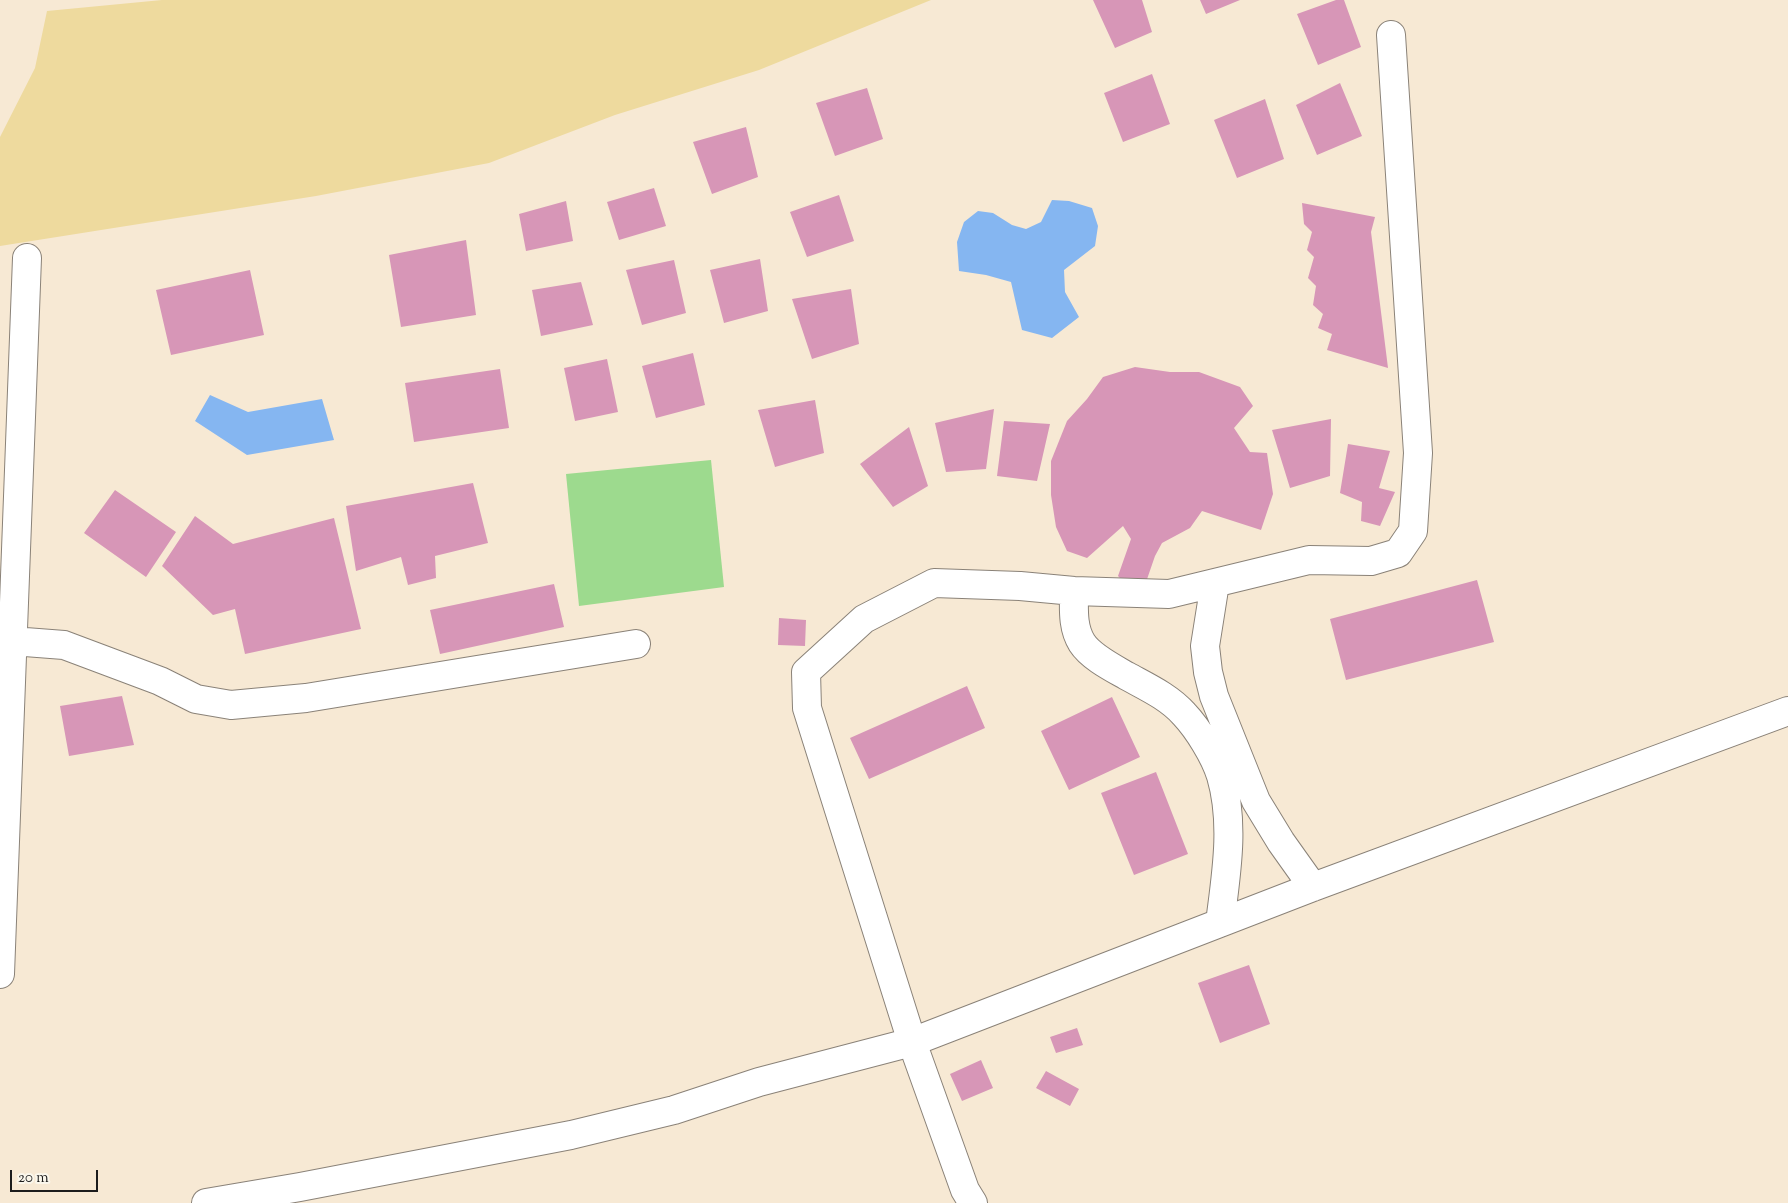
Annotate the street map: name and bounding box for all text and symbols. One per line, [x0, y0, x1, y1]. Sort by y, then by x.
scale bar [12, 1160, 100, 1192]
text: 20 m [18, 1168, 49, 1189]

